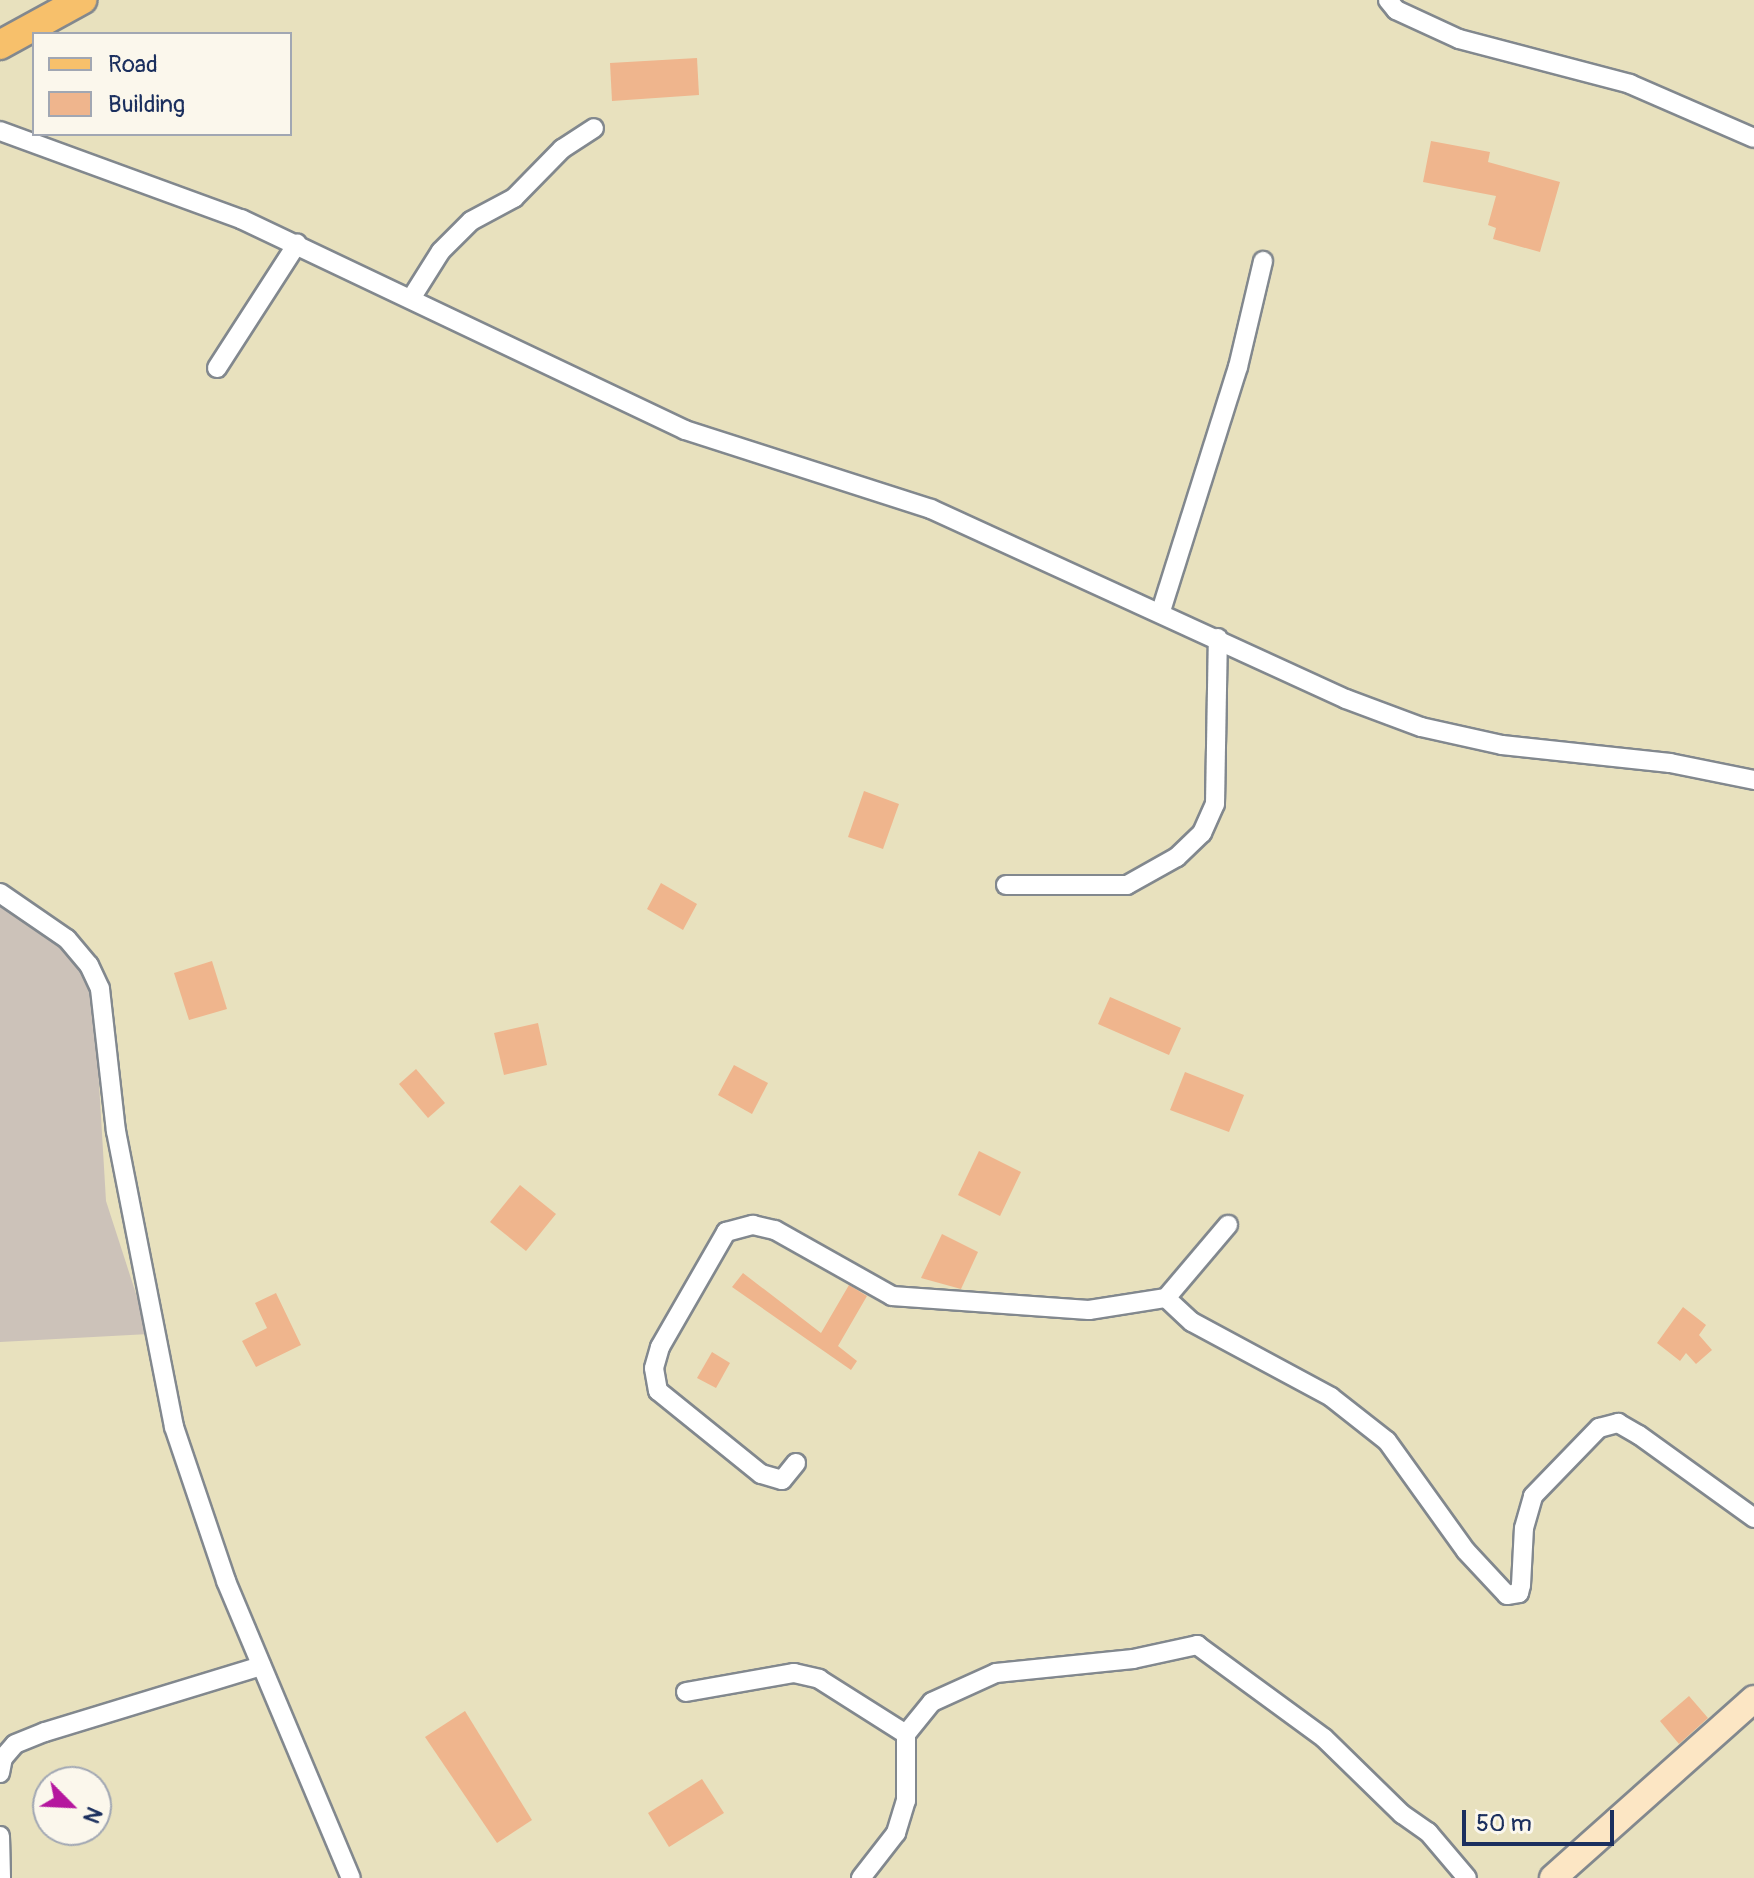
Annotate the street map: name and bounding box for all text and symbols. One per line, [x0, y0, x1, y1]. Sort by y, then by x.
legend [32, 32, 292, 136]
text: Road [108, 50, 158, 79]
text: Building [108, 90, 185, 119]
north arrow [32, 1766, 112, 1846]
scale bar [1466, 1794, 1618, 1844]
text: N [76, 1802, 108, 1827]
text: 50 m [1476, 1809, 1532, 1838]

